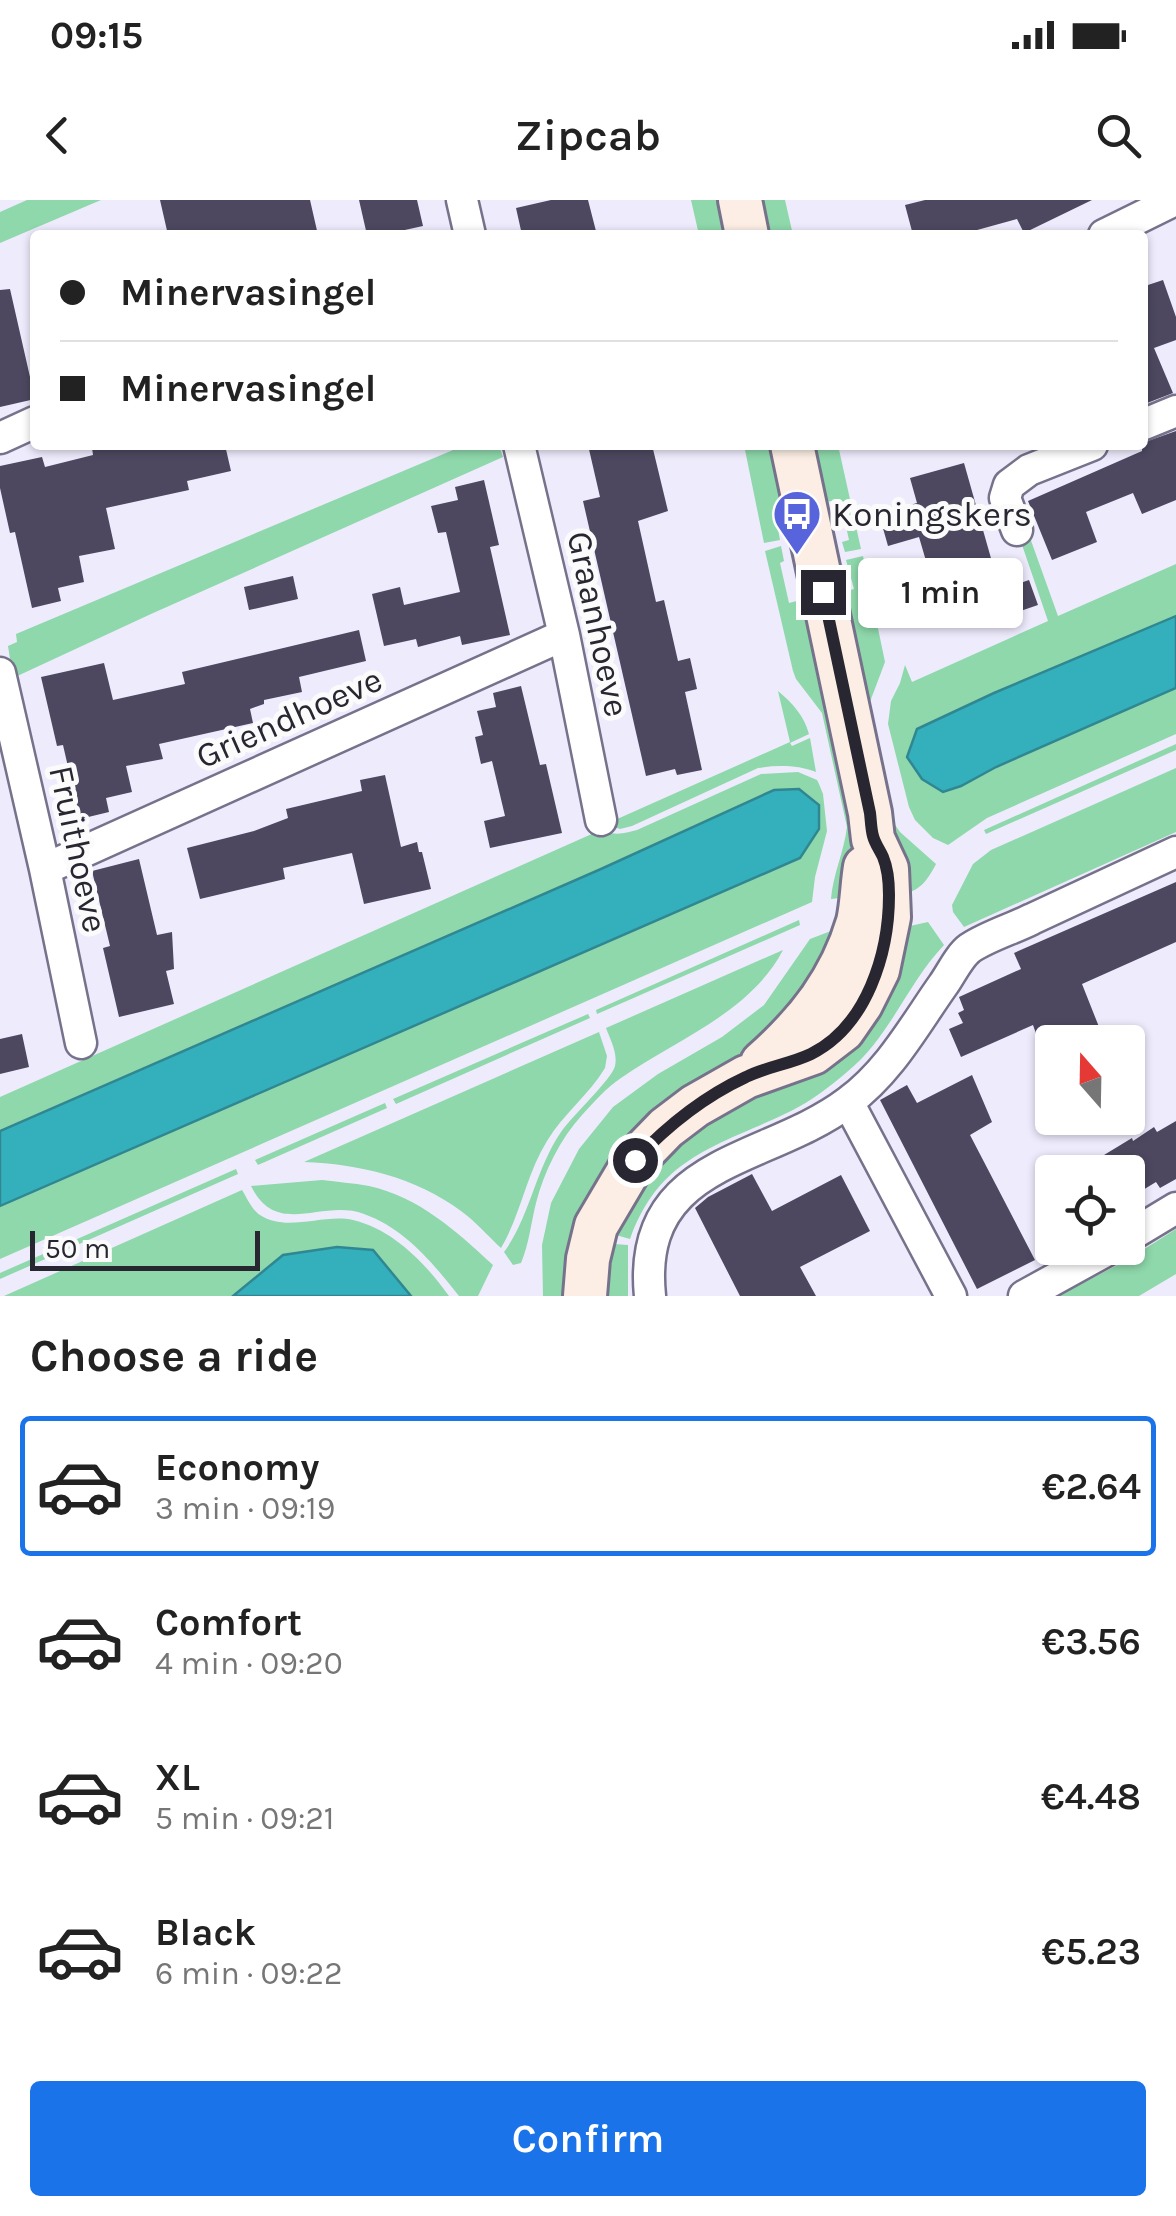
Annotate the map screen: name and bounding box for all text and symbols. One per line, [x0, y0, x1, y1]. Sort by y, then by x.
text: 09:15 [50, 13, 143, 58]
icon: back [30, 108, 85, 163]
icon: search [1091, 108, 1146, 163]
text: Zipcab [515, 109, 661, 161]
text: Minervasingel [120, 270, 376, 315]
text: Minervasingel [120, 366, 376, 411]
bus stop icon: Koningskers [771, 488, 823, 556]
place label: Koningskers [832, 494, 1032, 535]
street label: Graanhoeve [558, 527, 638, 721]
callout: 1 min [858, 557, 1023, 627]
route end [801, 570, 846, 615]
text: 1 min [901, 574, 980, 611]
street label: Griendhoeve [190, 659, 388, 777]
street label: Fruithoeve [40, 762, 116, 936]
north arrow [1035, 1025, 1145, 1135]
map controls [1035, 1025, 1145, 1265]
route start [613, 1138, 658, 1183]
button: locate [1035, 1155, 1145, 1265]
scale bar [30, 1226, 260, 1270]
text: 50 m [45, 1232, 110, 1265]
text: Choose a ride [30, 1330, 318, 1382]
icon: car [35, 1441, 125, 1531]
text: Economy [155, 1445, 319, 1490]
text: €2.64 [1042, 1464, 1141, 1509]
text: 3 min · 09:19 [155, 1490, 335, 1527]
icon: car [35, 1596, 125, 1686]
text: Comfort [155, 1600, 302, 1645]
text: €3.56 [1041, 1619, 1141, 1664]
text: 4 min · 09:20 [155, 1645, 343, 1682]
icon: car [35, 1751, 125, 1841]
text: XL [155, 1755, 200, 1800]
text: €4.48 [1041, 1774, 1141, 1819]
text: 5 min · 09:21 [155, 1800, 334, 1837]
icon: car [35, 1906, 125, 1996]
text: Black [155, 1910, 256, 1955]
text: €5.23 [1041, 1929, 1141, 1974]
text: 6 min · 09:22 [155, 1955, 343, 1992]
button: Confirm [30, 2081, 1146, 2196]

